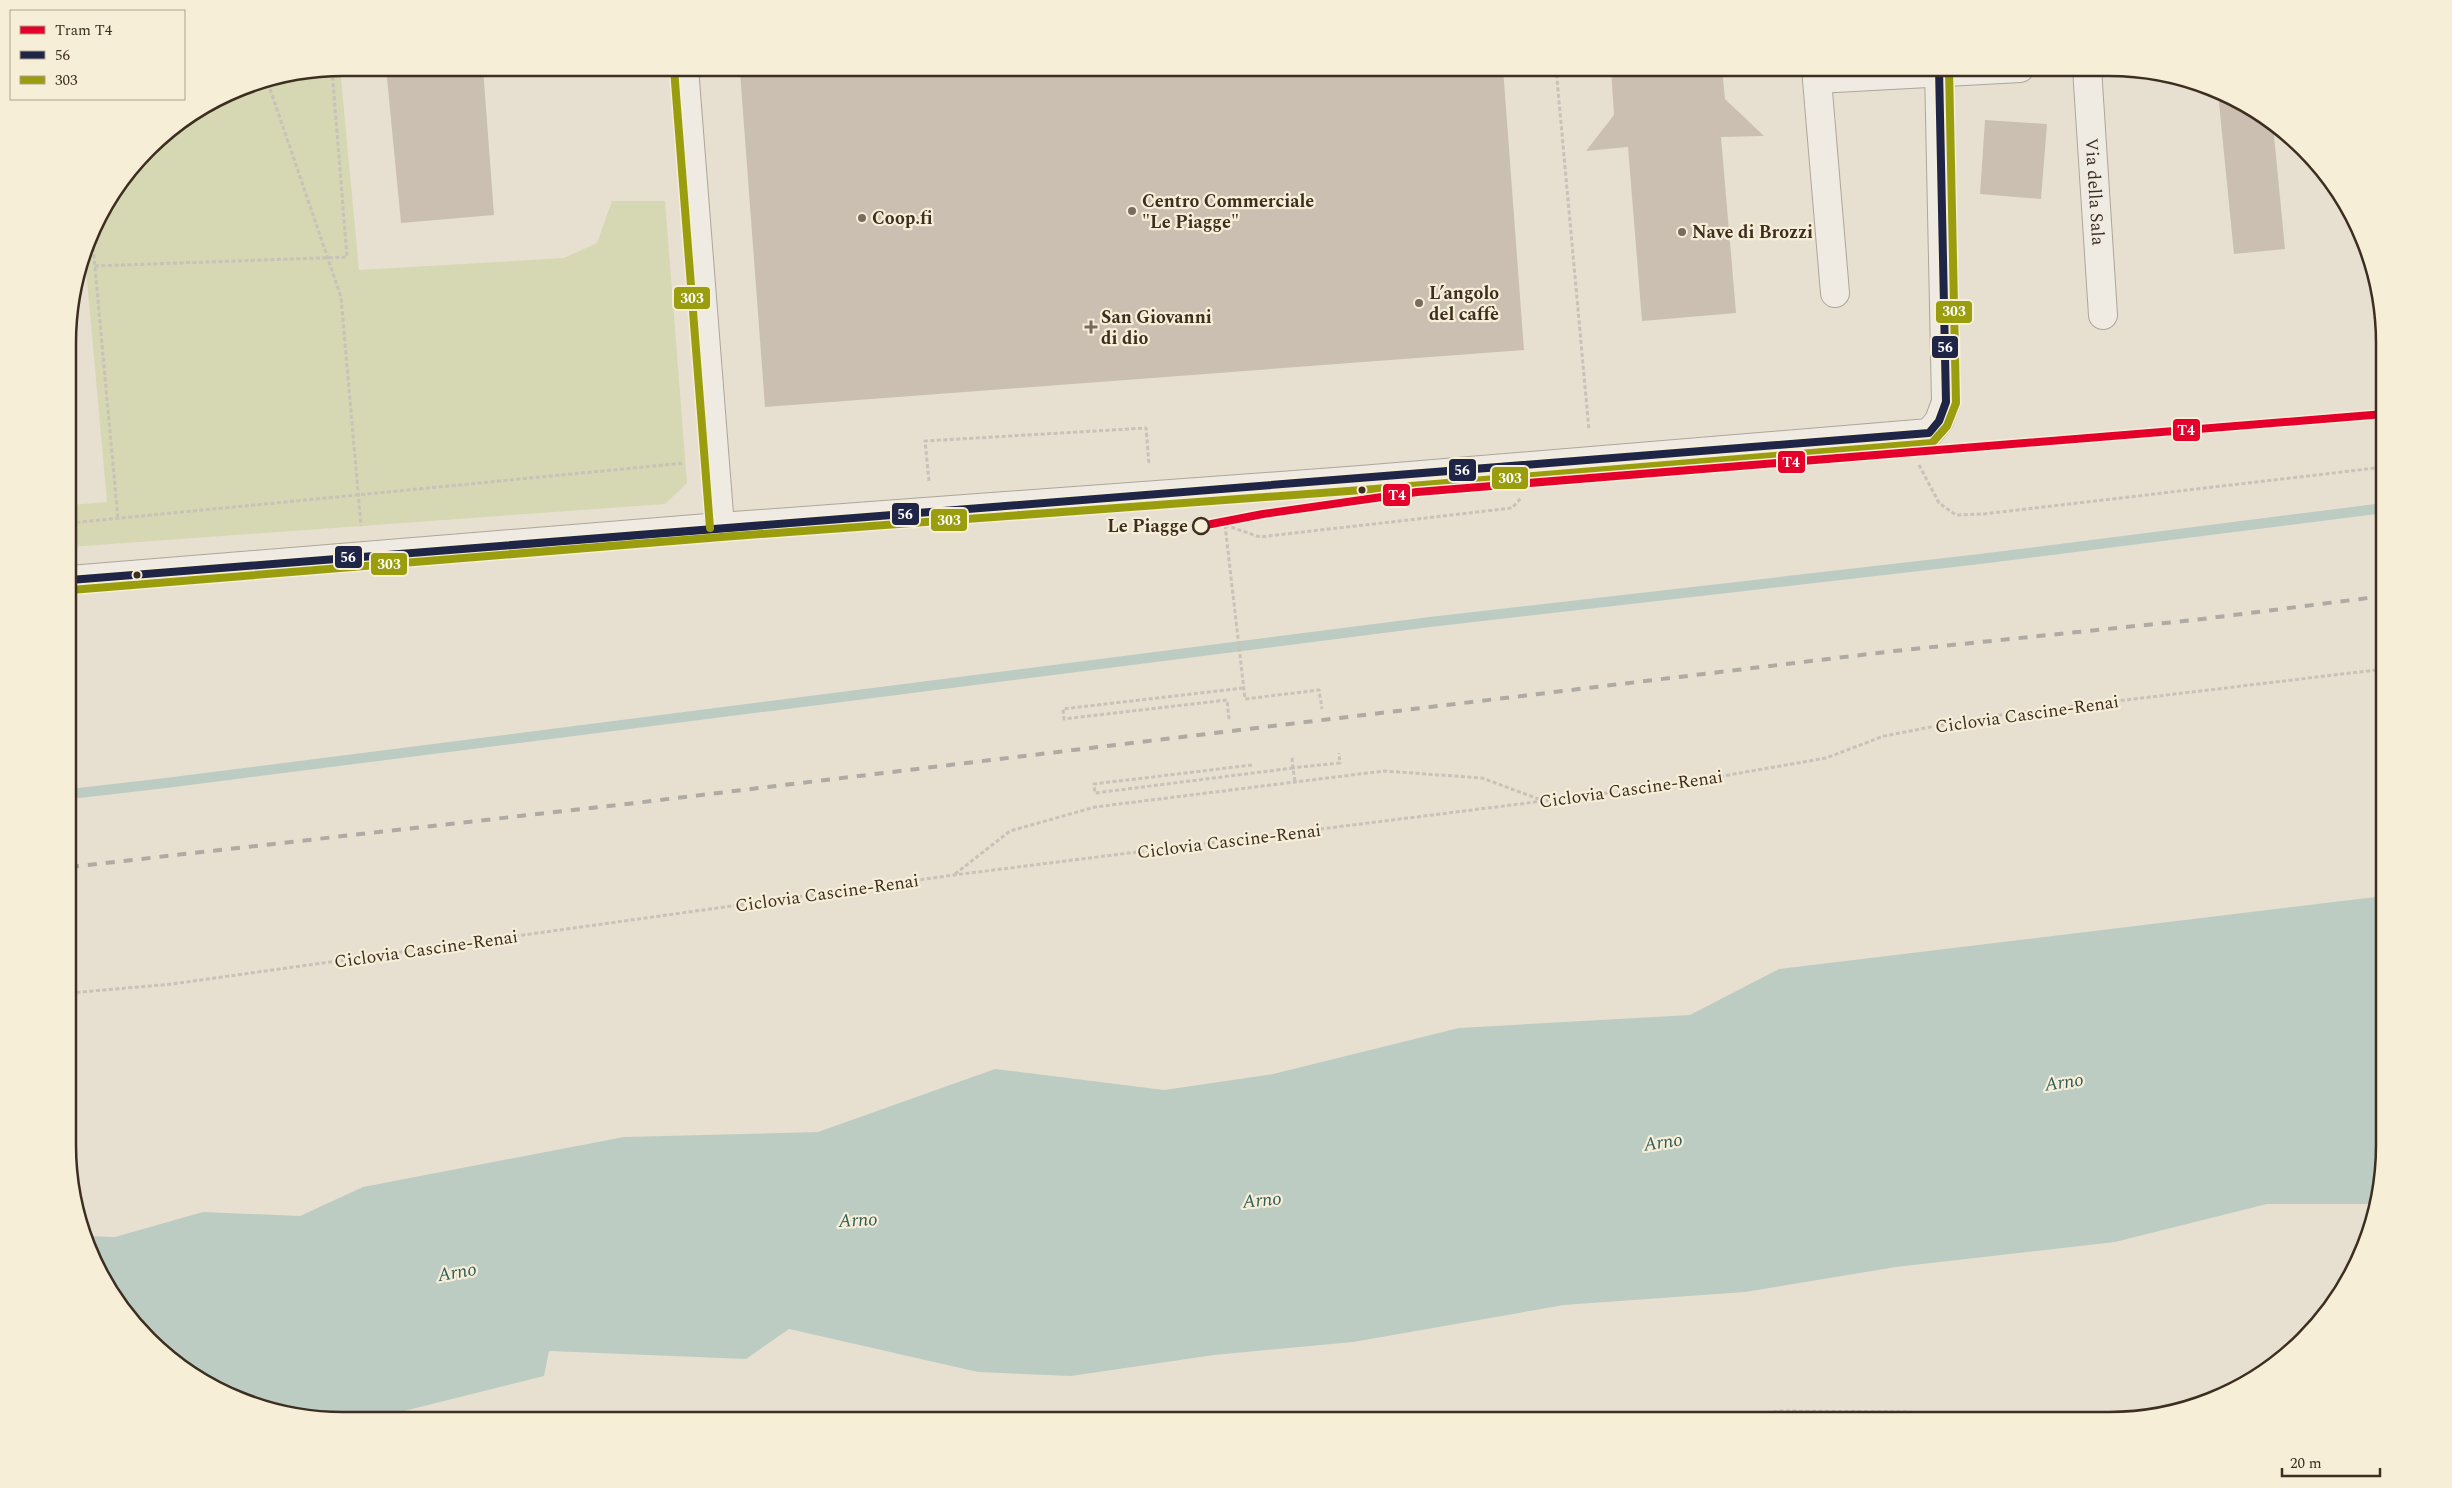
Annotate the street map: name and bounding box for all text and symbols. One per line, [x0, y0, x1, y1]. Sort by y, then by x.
legend [10, 10, 185, 100]
text: Tram T4 [55, 19, 113, 42]
text: 56 [55, 44, 71, 67]
text: 303 [55, 69, 78, 92]
street label: Via della Sala [2078, 137, 2111, 247]
place label: Centro Commerciale "Le Piagge" [1142, 188, 1314, 236]
place label: Coop.fi [872, 205, 933, 232]
marker: Centro Commerciale "Le Piagge" [1126, 205, 1138, 217]
marker: Coop.fi [856, 212, 868, 224]
place label: Nave di Brozzi [1692, 219, 1813, 246]
marker: Nave di Brozzi [1676, 226, 1688, 238]
place label: L’angolo del caffè [1429, 280, 1499, 328]
line badge: 303 [673, 286, 711, 310]
text: 303 [680, 288, 704, 309]
marker: L’angolo del caffè [1413, 297, 1425, 309]
line badge: 303 [1935, 300, 1973, 324]
text: 303 [1942, 301, 1966, 322]
place label: San Giovanni di dio [1101, 304, 1212, 352]
marker: San Giovanni di dio [1085, 321, 1097, 333]
line badge: 56 [1931, 335, 1959, 359]
text: 56 [1937, 337, 1953, 358]
line badge: T4 [2172, 418, 2201, 442]
text: T4 [2177, 420, 2195, 441]
line badge: T4 [1777, 450, 1806, 474]
text: T4 [1782, 452, 1800, 473]
line badge: 56 [1448, 458, 1477, 482]
text: 56 [1454, 460, 1470, 481]
line badge: 303 [1491, 466, 1529, 490]
text: 303 [1498, 468, 1522, 489]
line badge: T4 [1382, 483, 1411, 507]
unlabelled marker [1357, 485, 1367, 495]
text: T4 [1388, 485, 1406, 506]
line badge: 56 [891, 502, 920, 526]
text: 56 [897, 504, 913, 525]
line badge: 303 [930, 508, 968, 532]
text: 303 [937, 510, 961, 531]
place label: Le Piagge [1107, 513, 1188, 540]
marker: Le Piagge [1192, 517, 1210, 535]
line badge: 56 [334, 545, 363, 569]
text: 56 [340, 547, 356, 568]
line badge: 303 [370, 552, 408, 576]
text: 303 [377, 554, 401, 575]
unlabelled marker [132, 570, 142, 580]
street label: Ciclovia Cascine-Renai [1933, 688, 2121, 741]
street label: Ciclovia Cascine-Renai [1537, 763, 1725, 816]
street label: Ciclovia Cascine-Renai [1135, 817, 1323, 866]
street label: Ciclovia Cascine-Renai [733, 867, 921, 920]
street label: Ciclovia Cascine-Renai [332, 923, 520, 976]
water label: Arno [2042, 1065, 2086, 1100]
water label: Arno [1641, 1125, 1685, 1160]
water label: Arno [1240, 1184, 1283, 1217]
water label: Arno [837, 1205, 878, 1236]
water label: Arno [434, 1255, 479, 1290]
scale bar [2282, 1446, 2380, 1478]
text: 20 m [2290, 1452, 2322, 1475]

